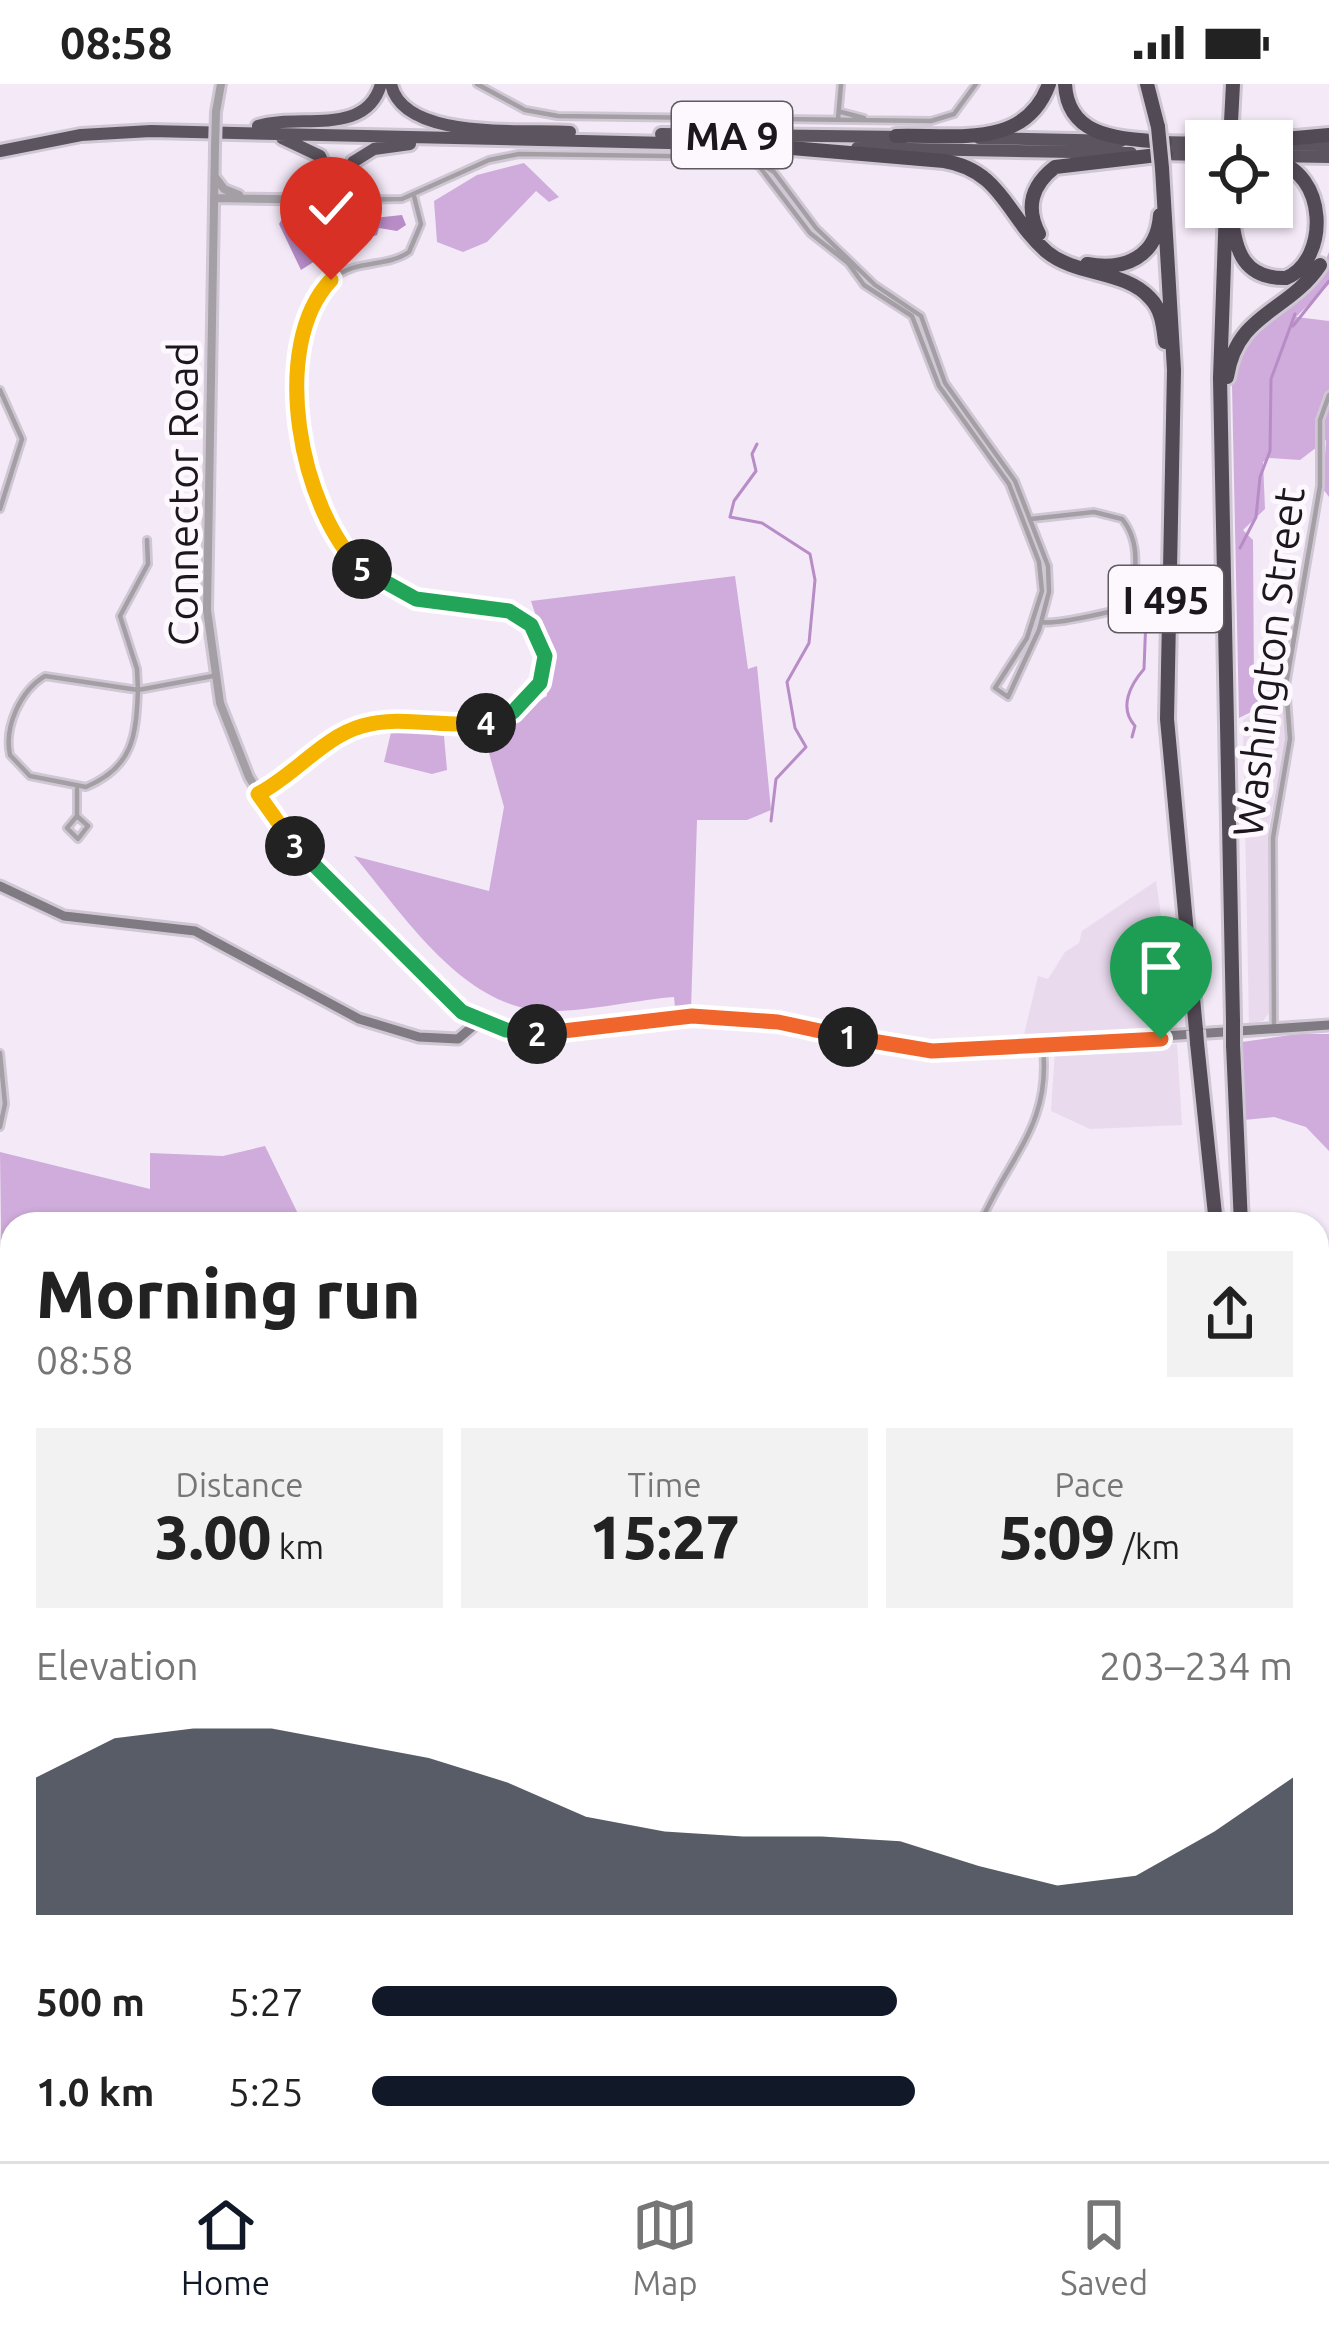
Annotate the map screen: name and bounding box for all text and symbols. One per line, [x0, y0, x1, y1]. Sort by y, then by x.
text: 08:58 [60, 17, 173, 68]
road number: MA 9 [672, 102, 792, 168]
map controls [1185, 120, 1293, 228]
button: locate [1185, 120, 1293, 228]
pin [280, 157, 382, 280]
icon: check [298, 175, 364, 241]
street label: Connector Road [159, 342, 206, 646]
street label: Washington Street [1223, 484, 1313, 840]
pin: 5 [332, 539, 392, 599]
text: 5 [353, 550, 371, 587]
road number: I 495 [1109, 566, 1223, 632]
pin: 4 [456, 693, 516, 753]
text: 4 [477, 704, 495, 741]
pin: 3 [265, 816, 325, 876]
text: 3 [286, 827, 304, 864]
pin [1110, 916, 1212, 1039]
icon: arrive [1128, 934, 1194, 1000]
pin: 2 [507, 1004, 567, 1064]
pin: 1 [818, 1007, 878, 1067]
text: 2 [528, 1015, 546, 1052]
text: 1 [839, 1018, 857, 1055]
button: share [1167, 1251, 1293, 1377]
text: Morning run [36, 1256, 421, 1330]
text: 08:58 [36, 1338, 134, 1381]
text: Distance [176, 1466, 303, 1503]
text: Time [628, 1466, 701, 1503]
text: Pace [1055, 1466, 1124, 1503]
text: 3.00 [155, 1503, 271, 1570]
text: 15:27 [589, 1503, 740, 1570]
text: 5:09 [999, 1503, 1115, 1570]
text: km [271, 1528, 324, 1565]
text: /km [1115, 1528, 1180, 1565]
text: Elevation [36, 1644, 199, 1687]
text: 203–234 m [1099, 1644, 1293, 1687]
text: 500 m [36, 1980, 145, 2023]
text: 5:27 [228, 1980, 304, 2023]
text: 1.0 km [36, 2070, 154, 2113]
text: 5:25 [228, 2070, 304, 2113]
tab: Home [181, 2192, 270, 2301]
tab: Map [632, 2192, 698, 2301]
tab: Saved [1060, 2192, 1148, 2301]

